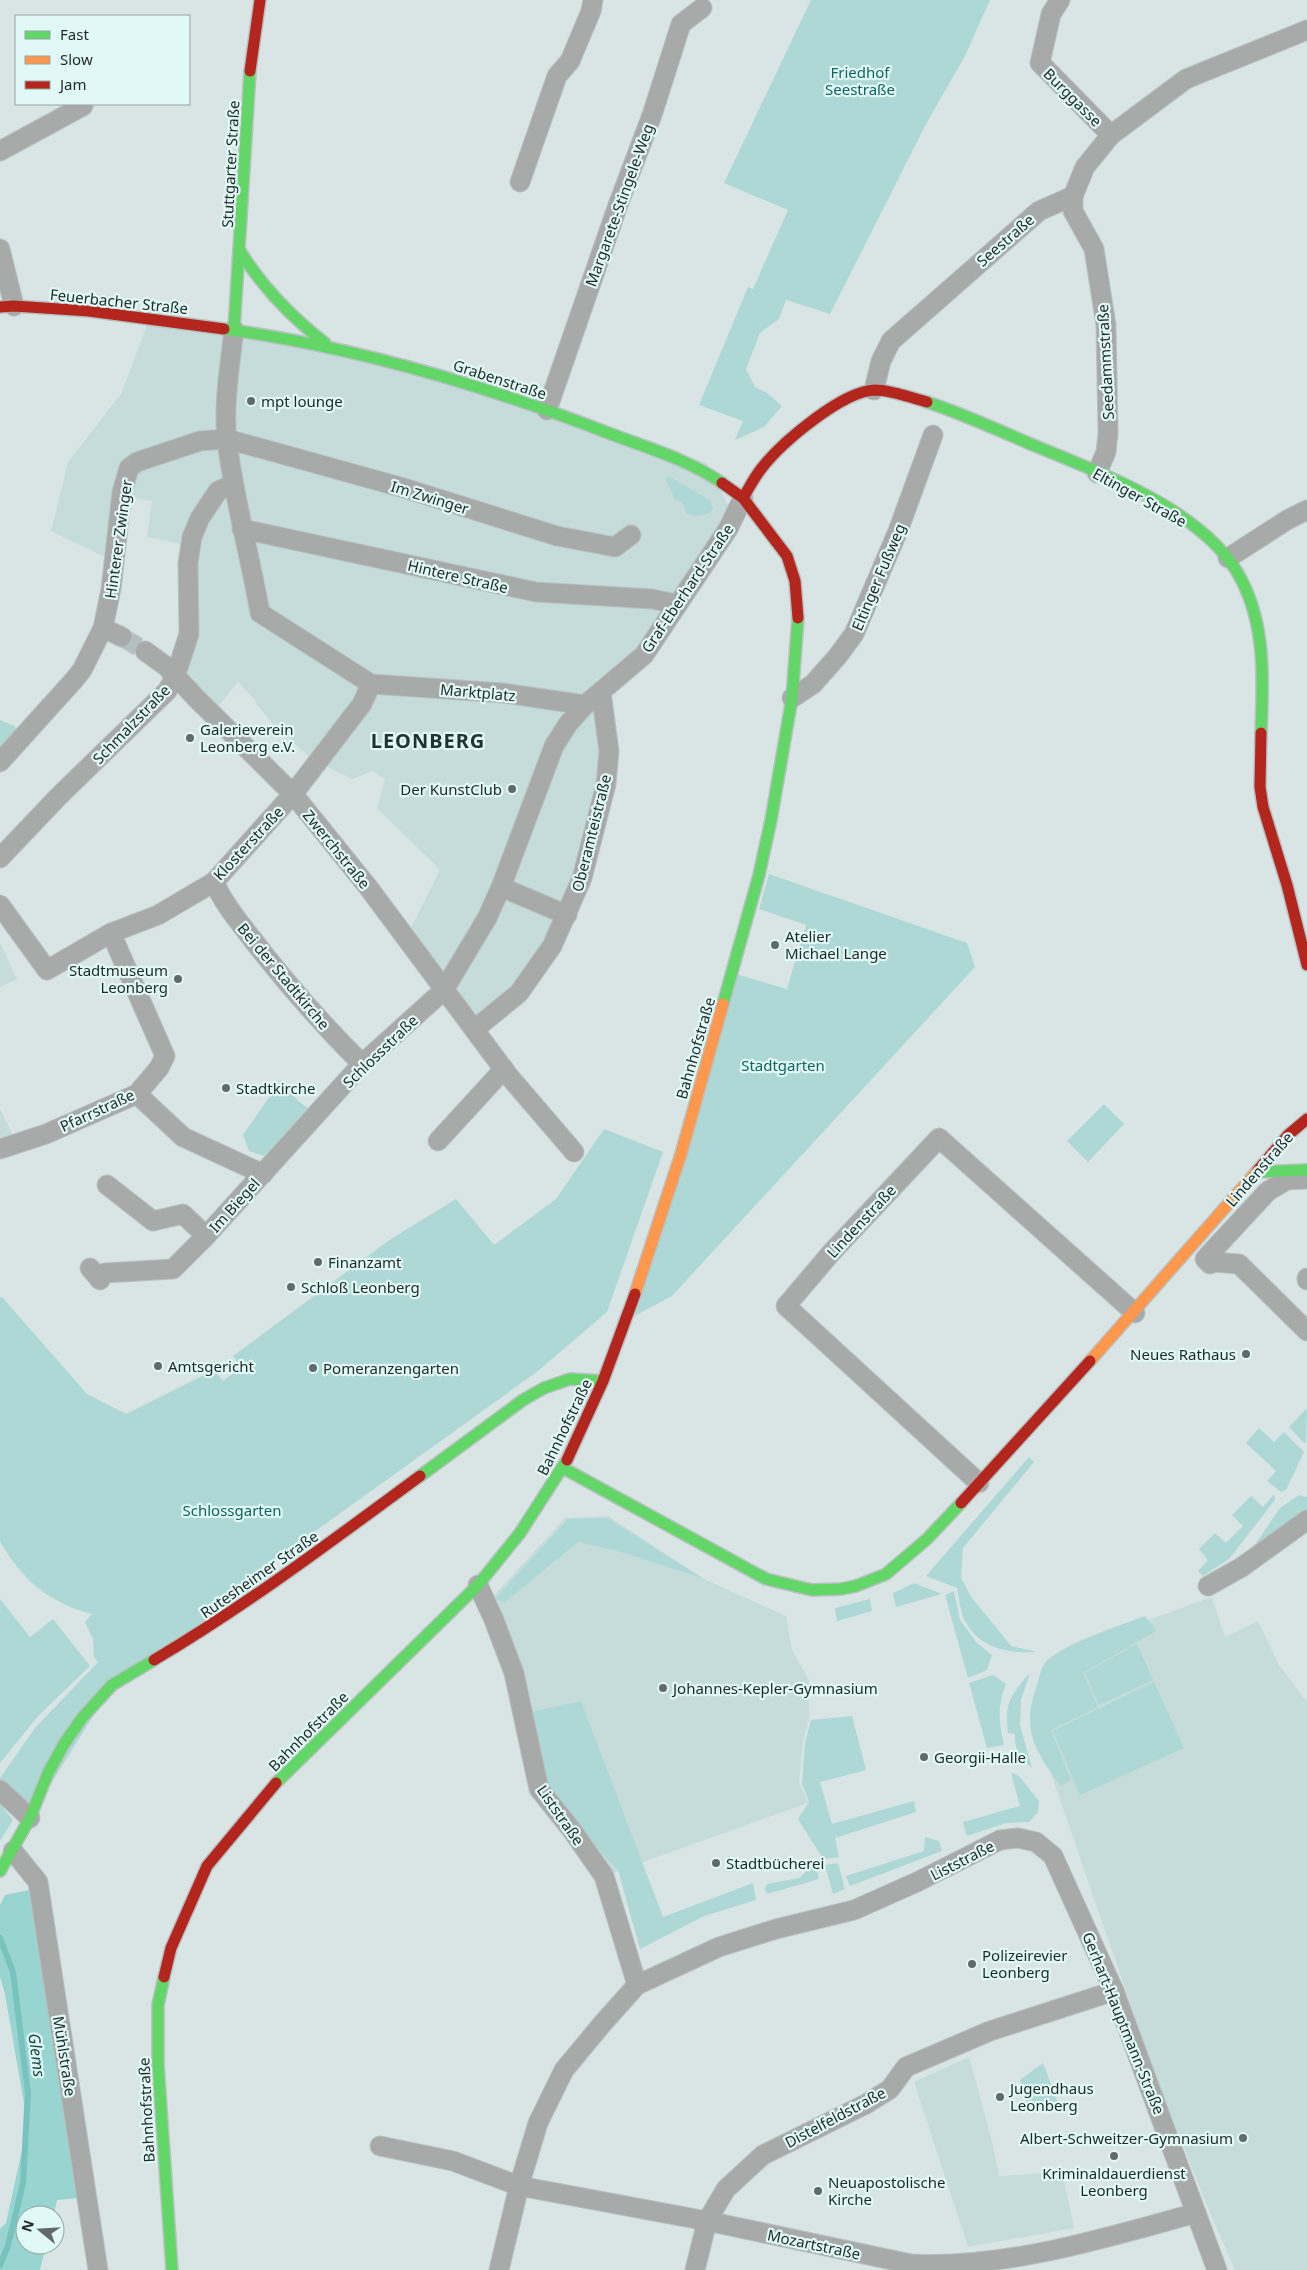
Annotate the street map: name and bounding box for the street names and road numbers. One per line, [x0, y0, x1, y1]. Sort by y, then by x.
street label: Burggasse [1039, 63, 1107, 131]
street label: Stuttgarter Straße [217, 100, 243, 228]
street label: Margarete-Stingele-Weg [580, 121, 658, 289]
street label: Seestraße [972, 209, 1038, 271]
street label: Feuerbacher Straße [49, 284, 189, 318]
street label: Seedammstraße [1092, 304, 1118, 420]
street label: Grabenstraße [451, 354, 549, 404]
street label: Eltinger Straße [1089, 463, 1191, 531]
street label: Im Zwinger [389, 476, 471, 518]
street label: Hinterer Zwinger [100, 478, 136, 600]
street label: Graf-Eberhard-Straße [636, 520, 738, 656]
street label: Eltinger Fußweg [846, 520, 910, 634]
street label: Hintere Straße [406, 555, 510, 597]
street label: Marktplatz [439, 679, 517, 705]
street label: Schmalzstraße [88, 680, 174, 768]
street label: Oberamteistraße [567, 772, 615, 894]
street label: Klosterstraße [209, 802, 287, 884]
street label: Zwerchstraße [299, 805, 375, 893]
street label: Bei der Stadtkirche [234, 919, 334, 1033]
street label: Bahnhofstraße [671, 995, 719, 1101]
street label: Schlossstraße [338, 1010, 422, 1092]
street label: Pfarrstraße [57, 1084, 137, 1136]
street label: Lindenstraße [1221, 1127, 1297, 1211]
street label: Im Biegel [204, 1174, 264, 1236]
street label: Lindenstraße [822, 1180, 900, 1262]
street label: Bahnhofstraße [532, 1375, 596, 1479]
street label: Rutesheimer Straße [196, 1526, 322, 1622]
street label: Bahnhofstraße [264, 1687, 352, 1775]
street label: Liststraße [533, 1781, 589, 1849]
street label: Liststraße [927, 1835, 997, 1885]
street label: Gerhart-Hauptmann-Straße [1078, 1929, 1170, 2117]
street label: Mühlstraße [49, 2015, 81, 2097]
street label: Bahnhofstraße [133, 2057, 159, 2163]
street label: Distelfeldstraße [781, 2082, 889, 2152]
street label: Mozartstraße [766, 2224, 862, 2264]

